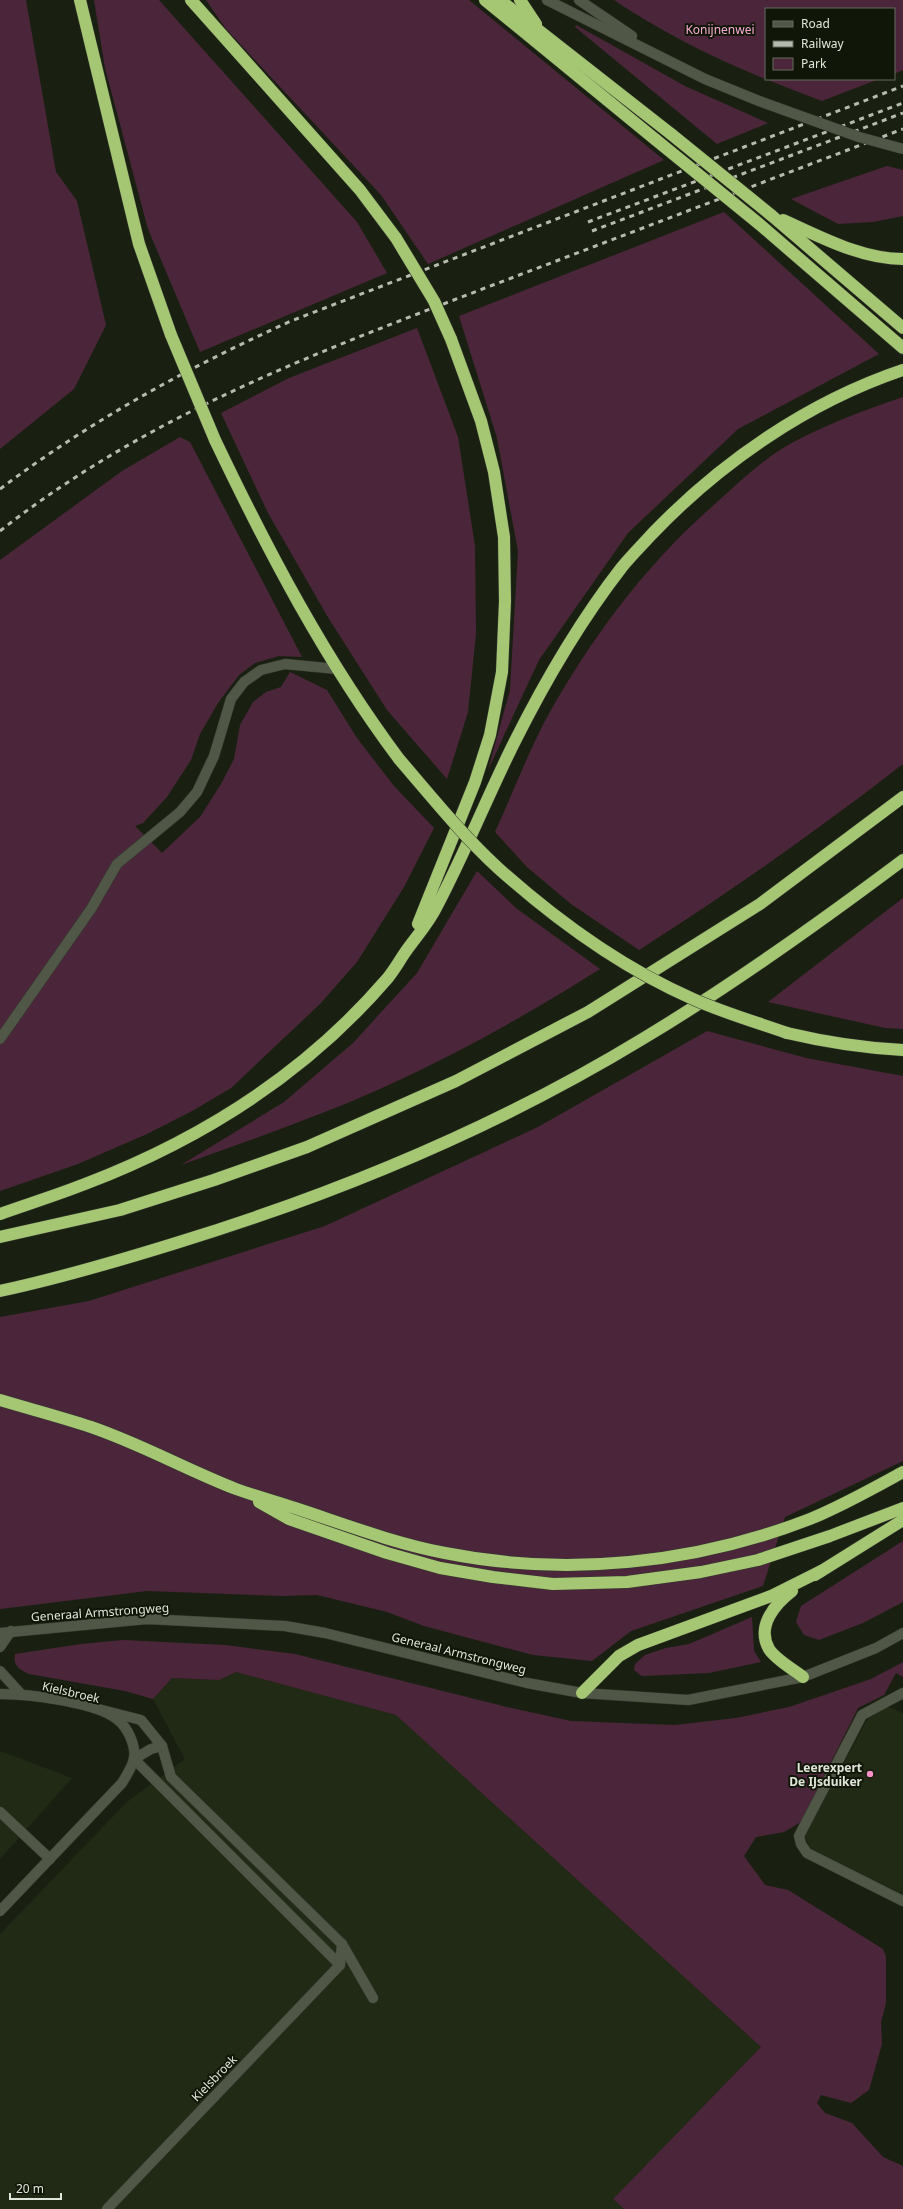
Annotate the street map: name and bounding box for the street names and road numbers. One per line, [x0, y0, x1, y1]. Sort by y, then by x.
street label: Generaal Armstrongweg [30, 1599, 170, 1625]
street label: Generaal Armstrongweg [390, 1628, 528, 1678]
street label: Kielsbroek [41, 1677, 102, 1707]
street label: Kielsbroek [188, 2051, 241, 2105]

